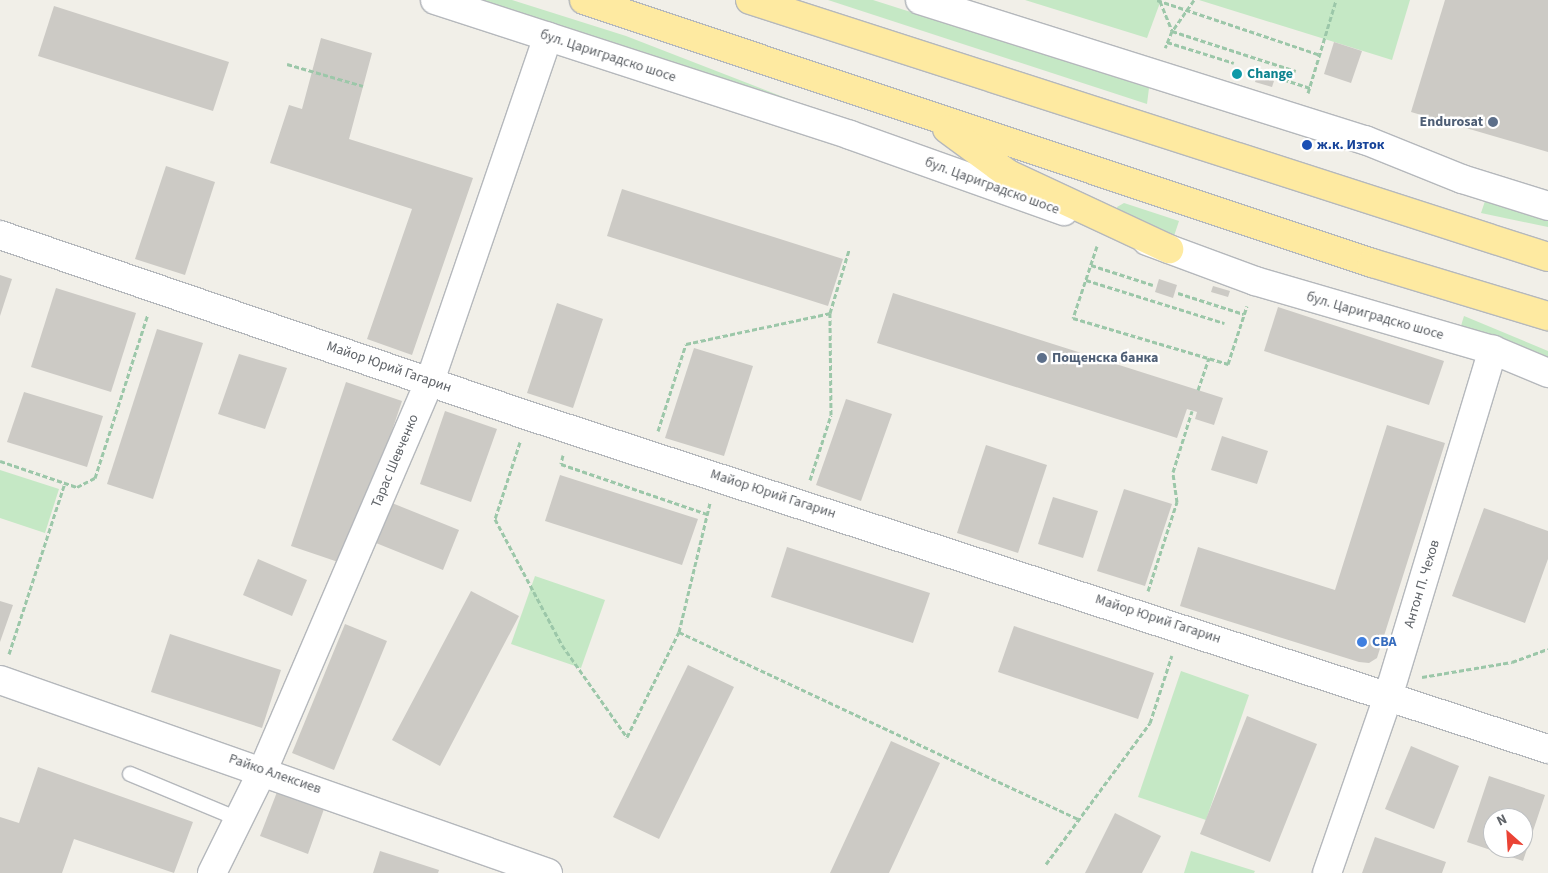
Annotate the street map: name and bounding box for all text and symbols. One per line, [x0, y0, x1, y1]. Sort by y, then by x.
street label: бул. Цариградско шосе [538, 26, 678, 86]
place label: Change [1247, 66, 1293, 82]
marker: Change [1231, 68, 1243, 80]
place label: Endurosat [1420, 114, 1483, 130]
marker: Endurosat [1487, 116, 1499, 128]
place label: ж.к. Изток [1317, 137, 1384, 153]
marker: ж.к. Изток [1301, 139, 1313, 151]
street label: бул. Цариградско шосе [922, 154, 1062, 218]
street label: бул. Цариградско шосе [1304, 288, 1446, 344]
street label: Майор Юрий Гагарин [324, 338, 454, 396]
place label: Пощенска банка [1052, 350, 1158, 366]
marker: Пощенска банка [1036, 352, 1048, 364]
street label: Тарас Шевченко [368, 412, 422, 510]
street label: Майор Юрий Гагарин [708, 466, 838, 522]
street label: Антон П. Чехов [1401, 538, 1443, 630]
street label: Майор Юрий Гагарин [1093, 591, 1223, 647]
place label: CBA [1372, 634, 1397, 650]
marker: CBA [1356, 636, 1368, 648]
street label: Райко Алексиев [227, 750, 323, 798]
north arrow [1483, 808, 1533, 858]
text: N [1493, 809, 1510, 831]

